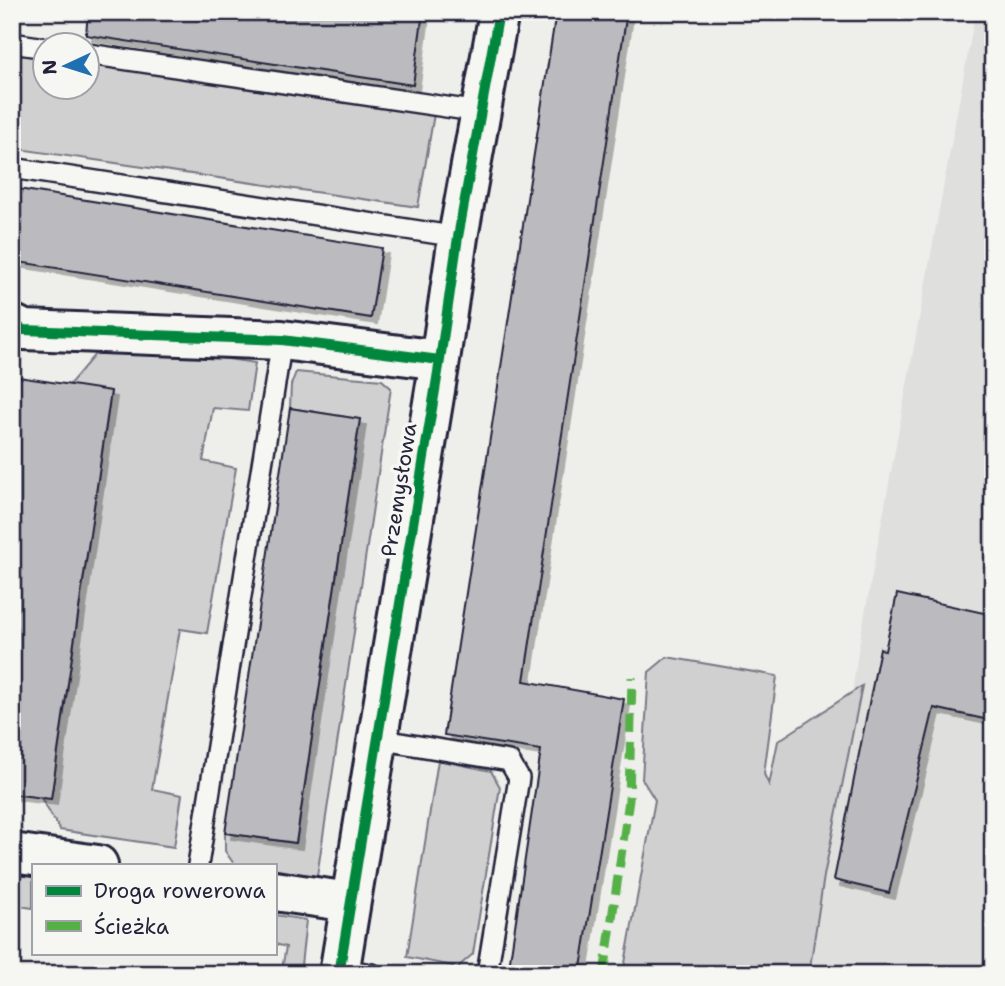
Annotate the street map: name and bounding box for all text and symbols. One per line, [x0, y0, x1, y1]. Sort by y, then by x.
north arrow [32, 32, 102, 102]
text: N [37, 59, 63, 76]
street label: Przemysłowa [375, 421, 423, 559]
legend [32, 864, 276, 954]
text: Droga rowerowa [94, 877, 266, 905]
text: Ścieżka [94, 912, 169, 941]

